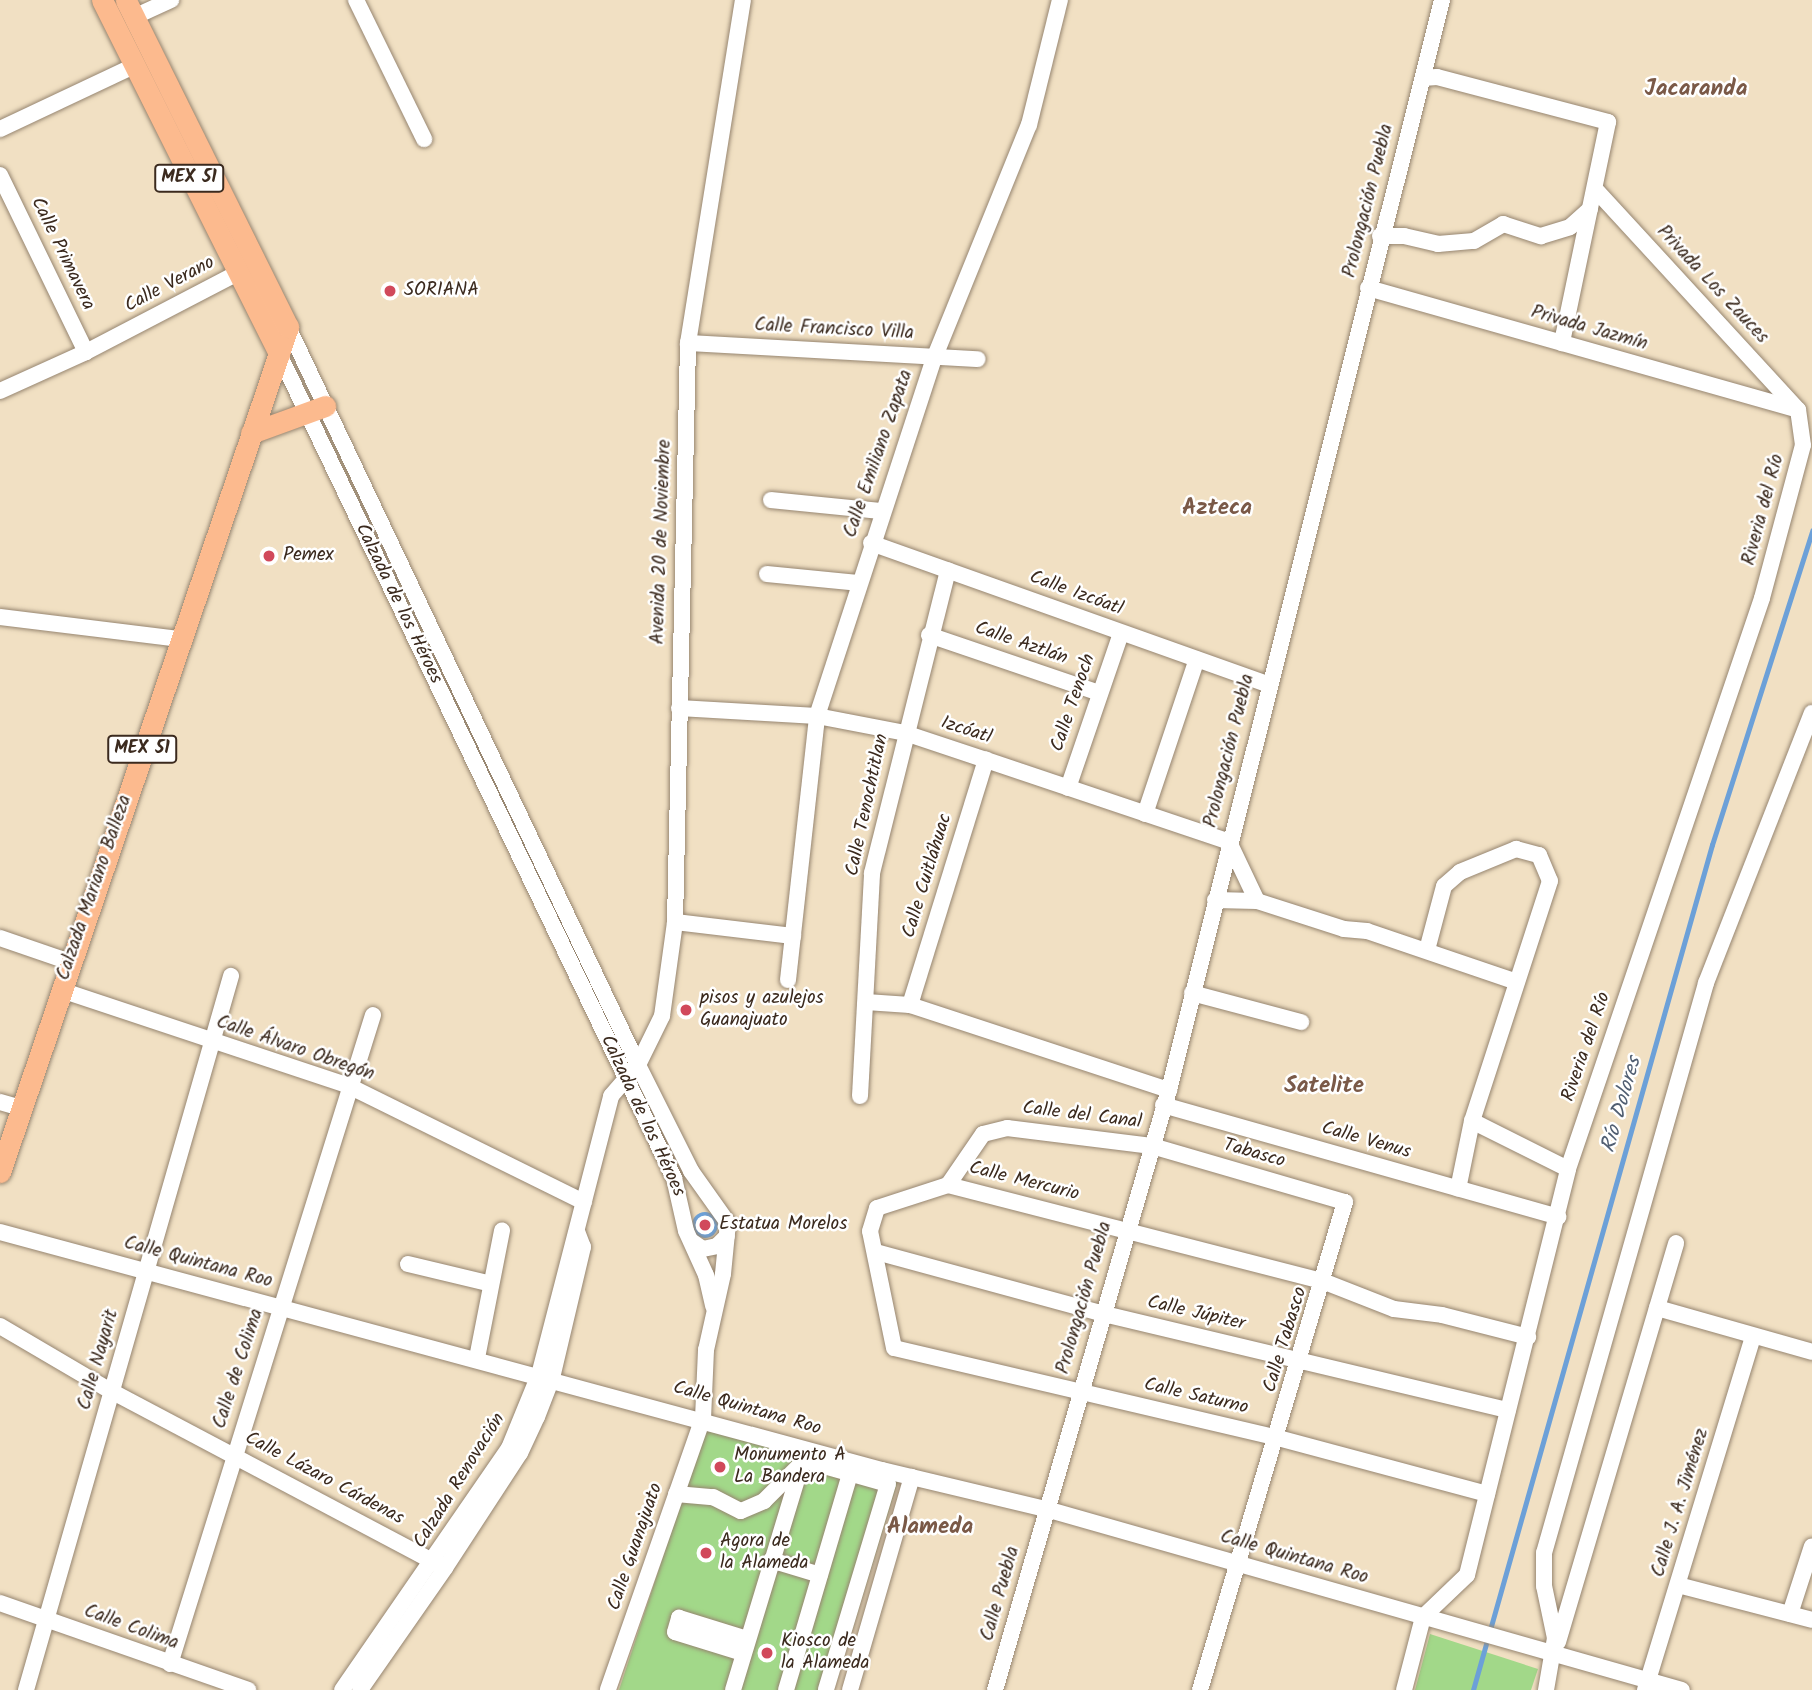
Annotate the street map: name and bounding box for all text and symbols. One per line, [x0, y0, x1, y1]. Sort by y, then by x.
district label: Jacaranda [1645, 75, 1747, 103]
street label: Prolongación Puebla [1339, 122, 1399, 280]
road number: MEX 51 [154, 163, 224, 192]
street label: Calle Primavera [25, 194, 99, 314]
street label: Privada Los Zauces [1651, 221, 1773, 349]
street label: Calle Verano [121, 252, 219, 318]
place label: SORIANA [404, 280, 479, 302]
marker: SORIANA [382, 283, 398, 299]
street label: Privada Jazmín [1528, 302, 1650, 356]
street label: Calle Francisco Villa [754, 314, 914, 346]
street label: Calle Emiliano Zapata [840, 367, 918, 541]
street label: Avenida 20 de Noviembre [647, 439, 677, 645]
street label: Riveria del Río [1738, 452, 1790, 568]
district label: Azteca [1182, 494, 1252, 522]
street label: Calzada de los Héroes [349, 520, 447, 688]
place label: Pemex [283, 545, 334, 567]
marker: Pemex [261, 548, 277, 564]
street label: Calle Izcóatl [1026, 567, 1126, 621]
street label: Calle Aztlán [972, 617, 1070, 671]
street label: Calle Tenoch [1047, 651, 1101, 755]
street label: Prolongación Puebla [1200, 672, 1260, 830]
street label: Izcóatl [938, 712, 994, 750]
street label: Calle Tenochtitlan [842, 732, 894, 878]
road number: MEX 51 [107, 734, 177, 764]
street label: Calzada Mariano Balleza [53, 792, 137, 984]
street label: Calle Cuitláhuac [898, 811, 958, 941]
place label: pisos y azulejos Guanajuato [700, 988, 824, 1032]
street label: Riveria del Río [1558, 989, 1616, 1105]
marker: pisos y azulejos Guanajuato [678, 1002, 694, 1018]
street label: Calle Álvaro Obregón [213, 1011, 377, 1087]
street label: Calzada de los Héroes [595, 1032, 689, 1200]
water label: Río Dolores [1596, 1054, 1648, 1156]
district label: Satelite [1284, 1072, 1364, 1100]
street label: Calle del Canal [1021, 1097, 1143, 1135]
street label: Calle Venus [1319, 1117, 1413, 1165]
street label: Tabasco [1221, 1134, 1287, 1174]
street label: Calle Mercurio [967, 1157, 1081, 1207]
place label: Estatua Morelos [719, 1214, 847, 1236]
marker: Estatua Morelos [697, 1217, 713, 1233]
street label: Prolongación Puebla [1052, 1219, 1118, 1377]
street label: Calle Quintana Roo [121, 1232, 275, 1294]
street label: Calle Tabasco [1259, 1285, 1313, 1395]
street label: Calle Júpiter [1145, 1292, 1247, 1336]
street label: Calle de Colima [209, 1306, 269, 1432]
street label: Calle Nayarit [74, 1307, 124, 1413]
street label: Calle Saturno [1142, 1374, 1250, 1420]
street label: Calle Quintana Roo [670, 1377, 824, 1441]
street label: Calzada Renovación [409, 1409, 511, 1553]
street label: Calle J. A. Jiménez [1648, 1426, 1714, 1580]
street label: Calle Lázaro Cárdenas [241, 1427, 407, 1531]
place label: Monumento A La Bandera [734, 1445, 846, 1489]
marker: Monumento A La Bandera [712, 1459, 728, 1475]
street label: Calle Guanajuato [604, 1480, 668, 1614]
district label: Alameda [887, 1513, 973, 1541]
street label: Calle Quintana Roo [1217, 1526, 1371, 1590]
place label: Agora de la Alameda [720, 1531, 808, 1575]
street label: Calle Puebla [977, 1544, 1025, 1644]
marker: Agora de la Alameda [698, 1545, 714, 1561]
street label: Calle Colima [81, 1600, 181, 1656]
place label: Kiosco de la Alameda [781, 1631, 869, 1675]
marker: Kiosco de la Alameda [759, 1645, 775, 1661]

